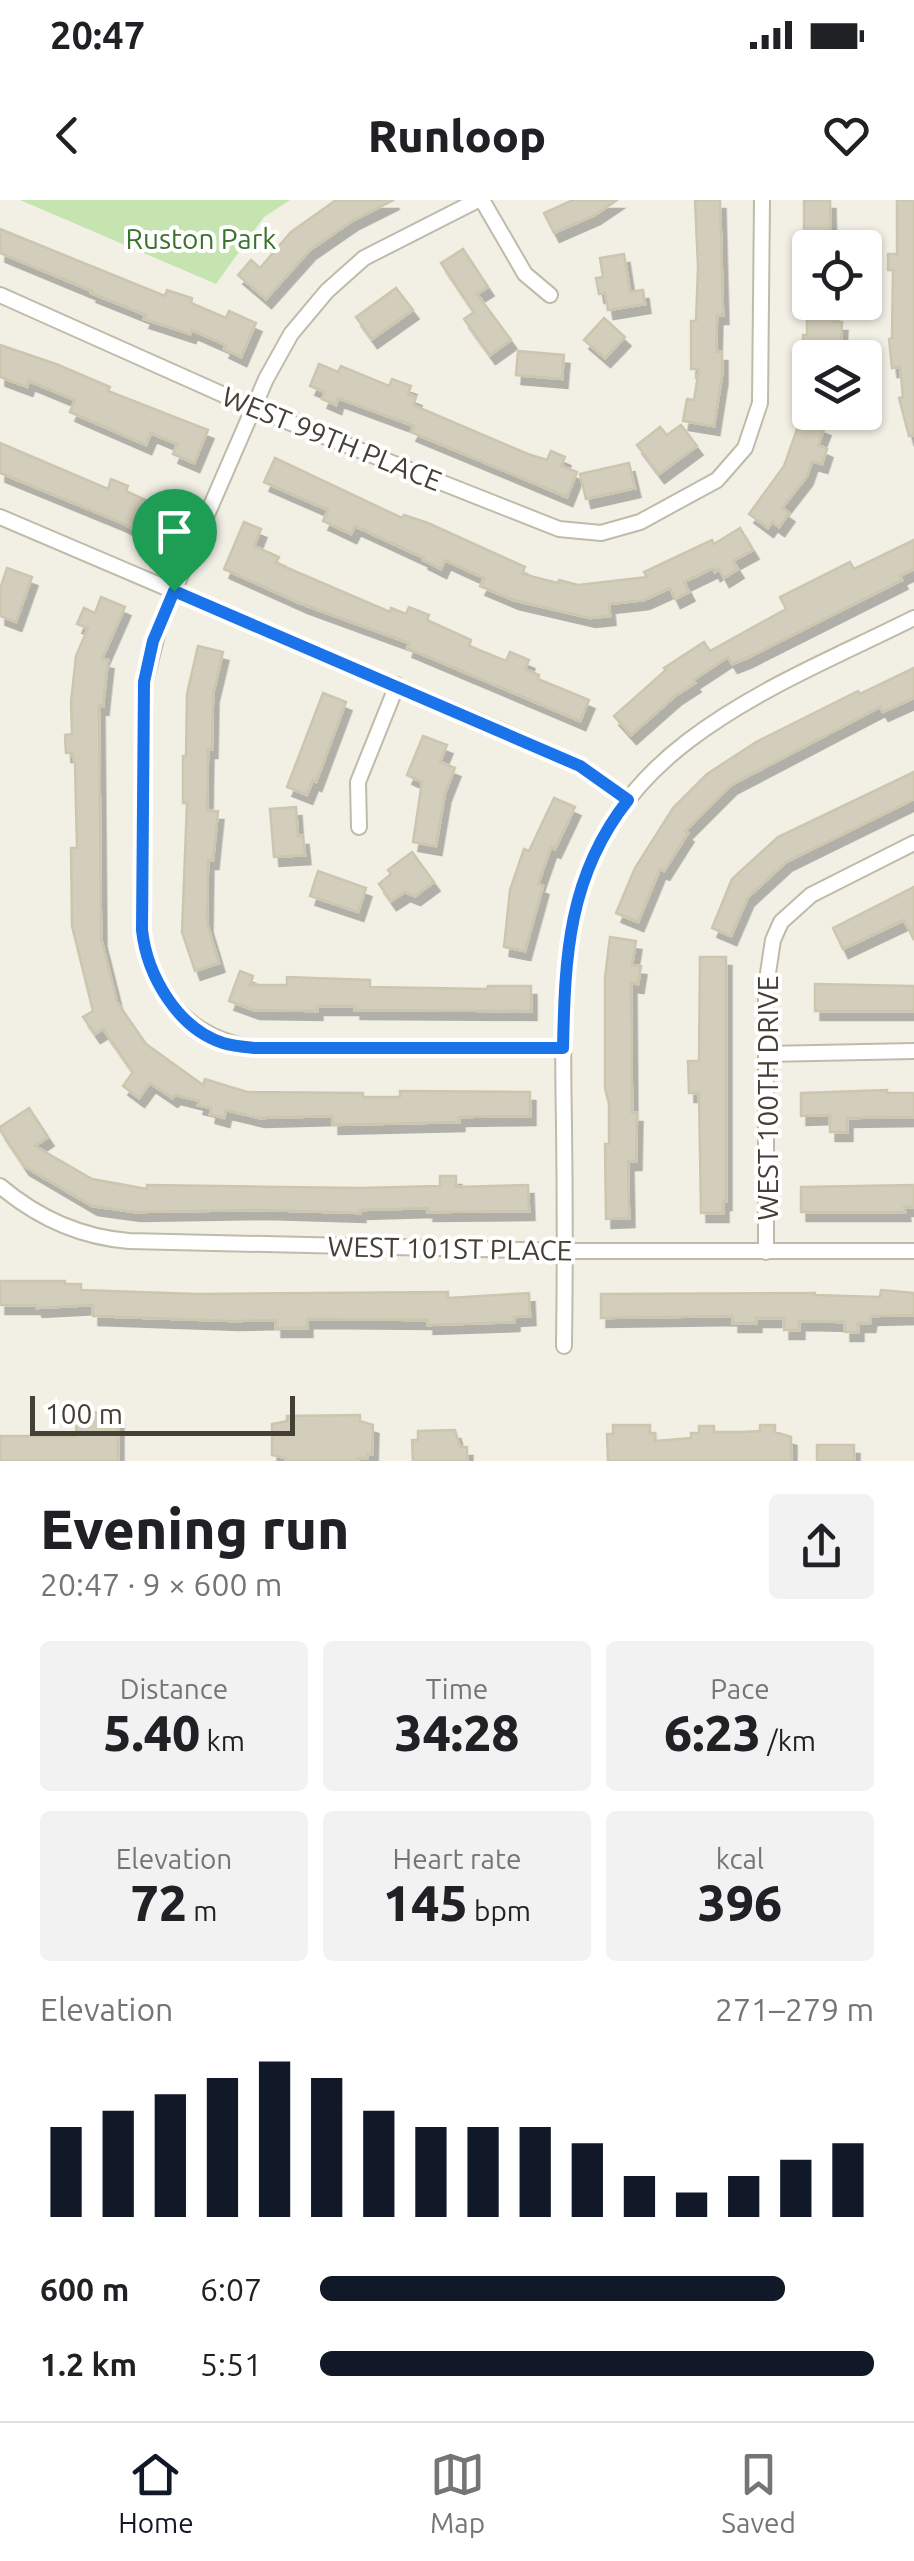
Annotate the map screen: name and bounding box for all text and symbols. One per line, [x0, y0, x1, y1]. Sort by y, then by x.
text: 20:47 [50, 14, 145, 56]
icon: back [40, 108, 95, 163]
icon: heart [819, 108, 874, 163]
text: Runloop [368, 110, 546, 161]
park label: Ruston Park [126, 223, 276, 254]
map controls [792, 230, 882, 430]
button: locate [792, 230, 882, 320]
button: layers [792, 340, 882, 430]
street label: WEST 99TH PLACE [218, 380, 446, 496]
pin [132, 489, 217, 592]
icon: arrive [147, 504, 202, 559]
street label: WEST 100TH DRIVE [752, 976, 783, 1220]
street label: WEST 101ST PLACE [327, 1230, 573, 1266]
scale bar [30, 1391, 295, 1436]
text: 100 m [45, 1398, 123, 1429]
button: share [769, 1494, 874, 1599]
text: Evening run [40, 1498, 350, 1559]
text: 20:47 · 9 × 600 m [40, 1566, 282, 1602]
text: Distance [120, 1673, 228, 1704]
text: Time [426, 1673, 488, 1704]
text: Pace [710, 1673, 770, 1704]
text: 5.40 [103, 1704, 200, 1760]
text: 34:28 [394, 1704, 520, 1760]
text: 6:23 [664, 1704, 761, 1760]
text: km [200, 1725, 245, 1756]
text: /km [761, 1725, 816, 1756]
text: Elevation [116, 1843, 232, 1874]
text: Heart rate [393, 1843, 521, 1874]
text: kcal [716, 1843, 764, 1874]
text: 72 [131, 1874, 187, 1930]
text: 145 [383, 1874, 468, 1930]
text: 396 [698, 1874, 782, 1930]
text: m [187, 1895, 217, 1926]
text: bpm [468, 1895, 531, 1926]
text: Elevation [40, 1991, 173, 2027]
text: 271–279 m [715, 1991, 874, 2027]
text: 600 m [40, 2271, 129, 2307]
text: 6:07 [200, 2271, 262, 2307]
text: 1.2 km [40, 2346, 137, 2382]
text: 5:51 [200, 2346, 262, 2382]
tab: Home [118, 2447, 194, 2538]
tab: Map [430, 2447, 485, 2538]
tab: Saved [721, 2447, 796, 2538]

